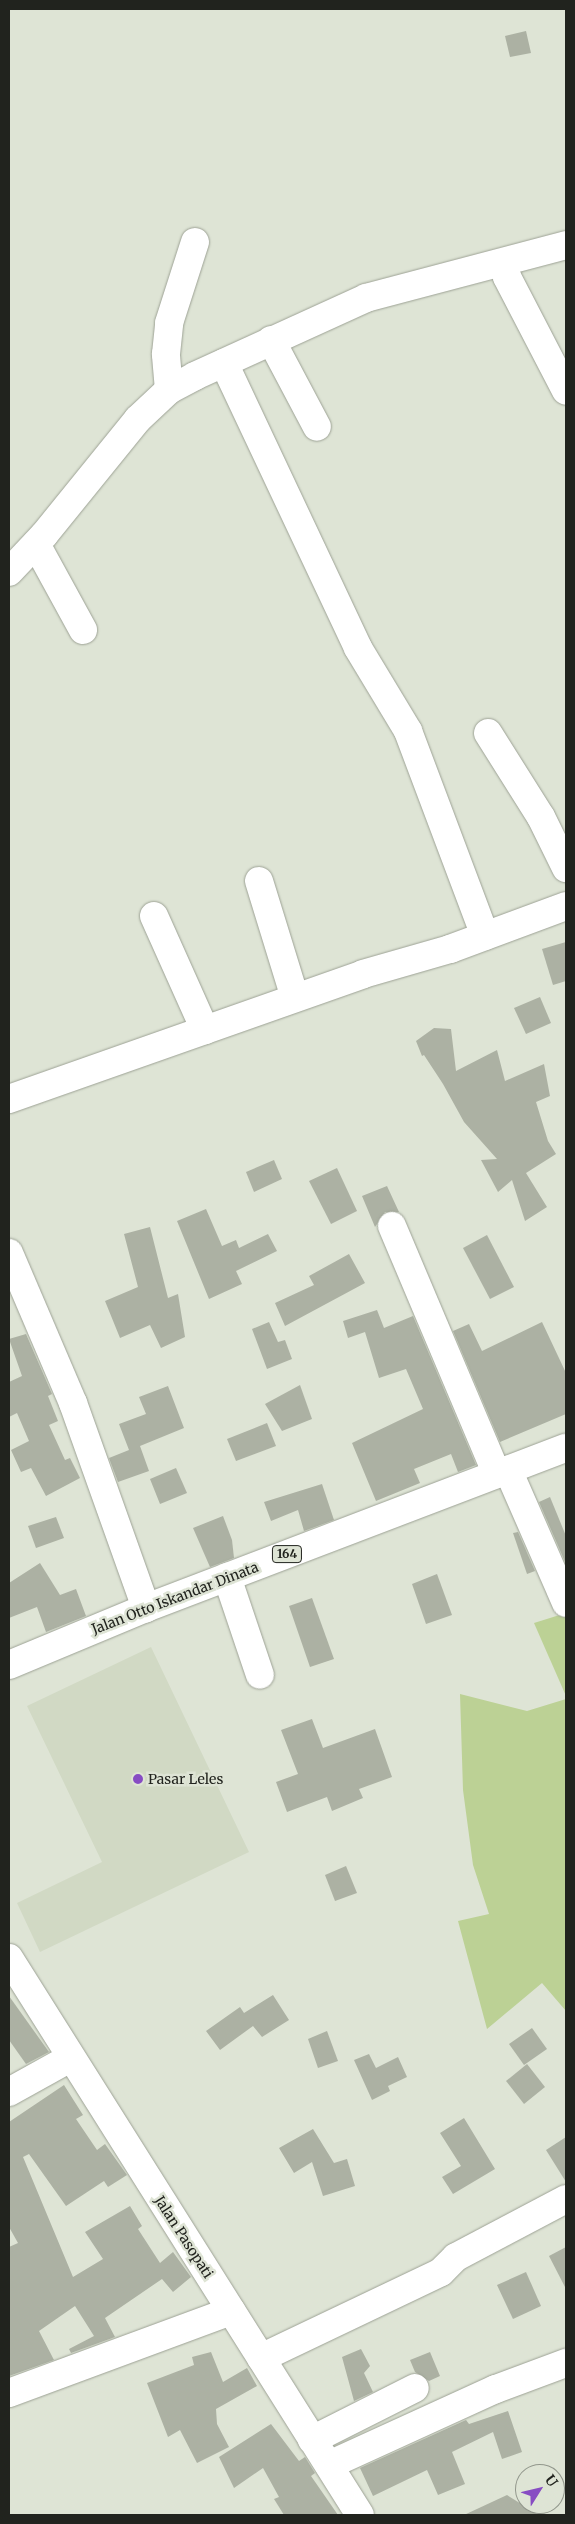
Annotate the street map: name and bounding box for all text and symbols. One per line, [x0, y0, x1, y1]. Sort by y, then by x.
road number: 164 [271, 1545, 303, 1564]
street label: Jalan Otto Iskandar Dinata [89, 1558, 261, 1638]
place label: Pasar Leles [148, 1771, 223, 1787]
marker: Pasar Leles [132, 1773, 144, 1785]
street label: Jalan Pasopati [151, 2193, 217, 2281]
north arrow [515, 2464, 565, 2514]
text: U [541, 2471, 562, 2490]

